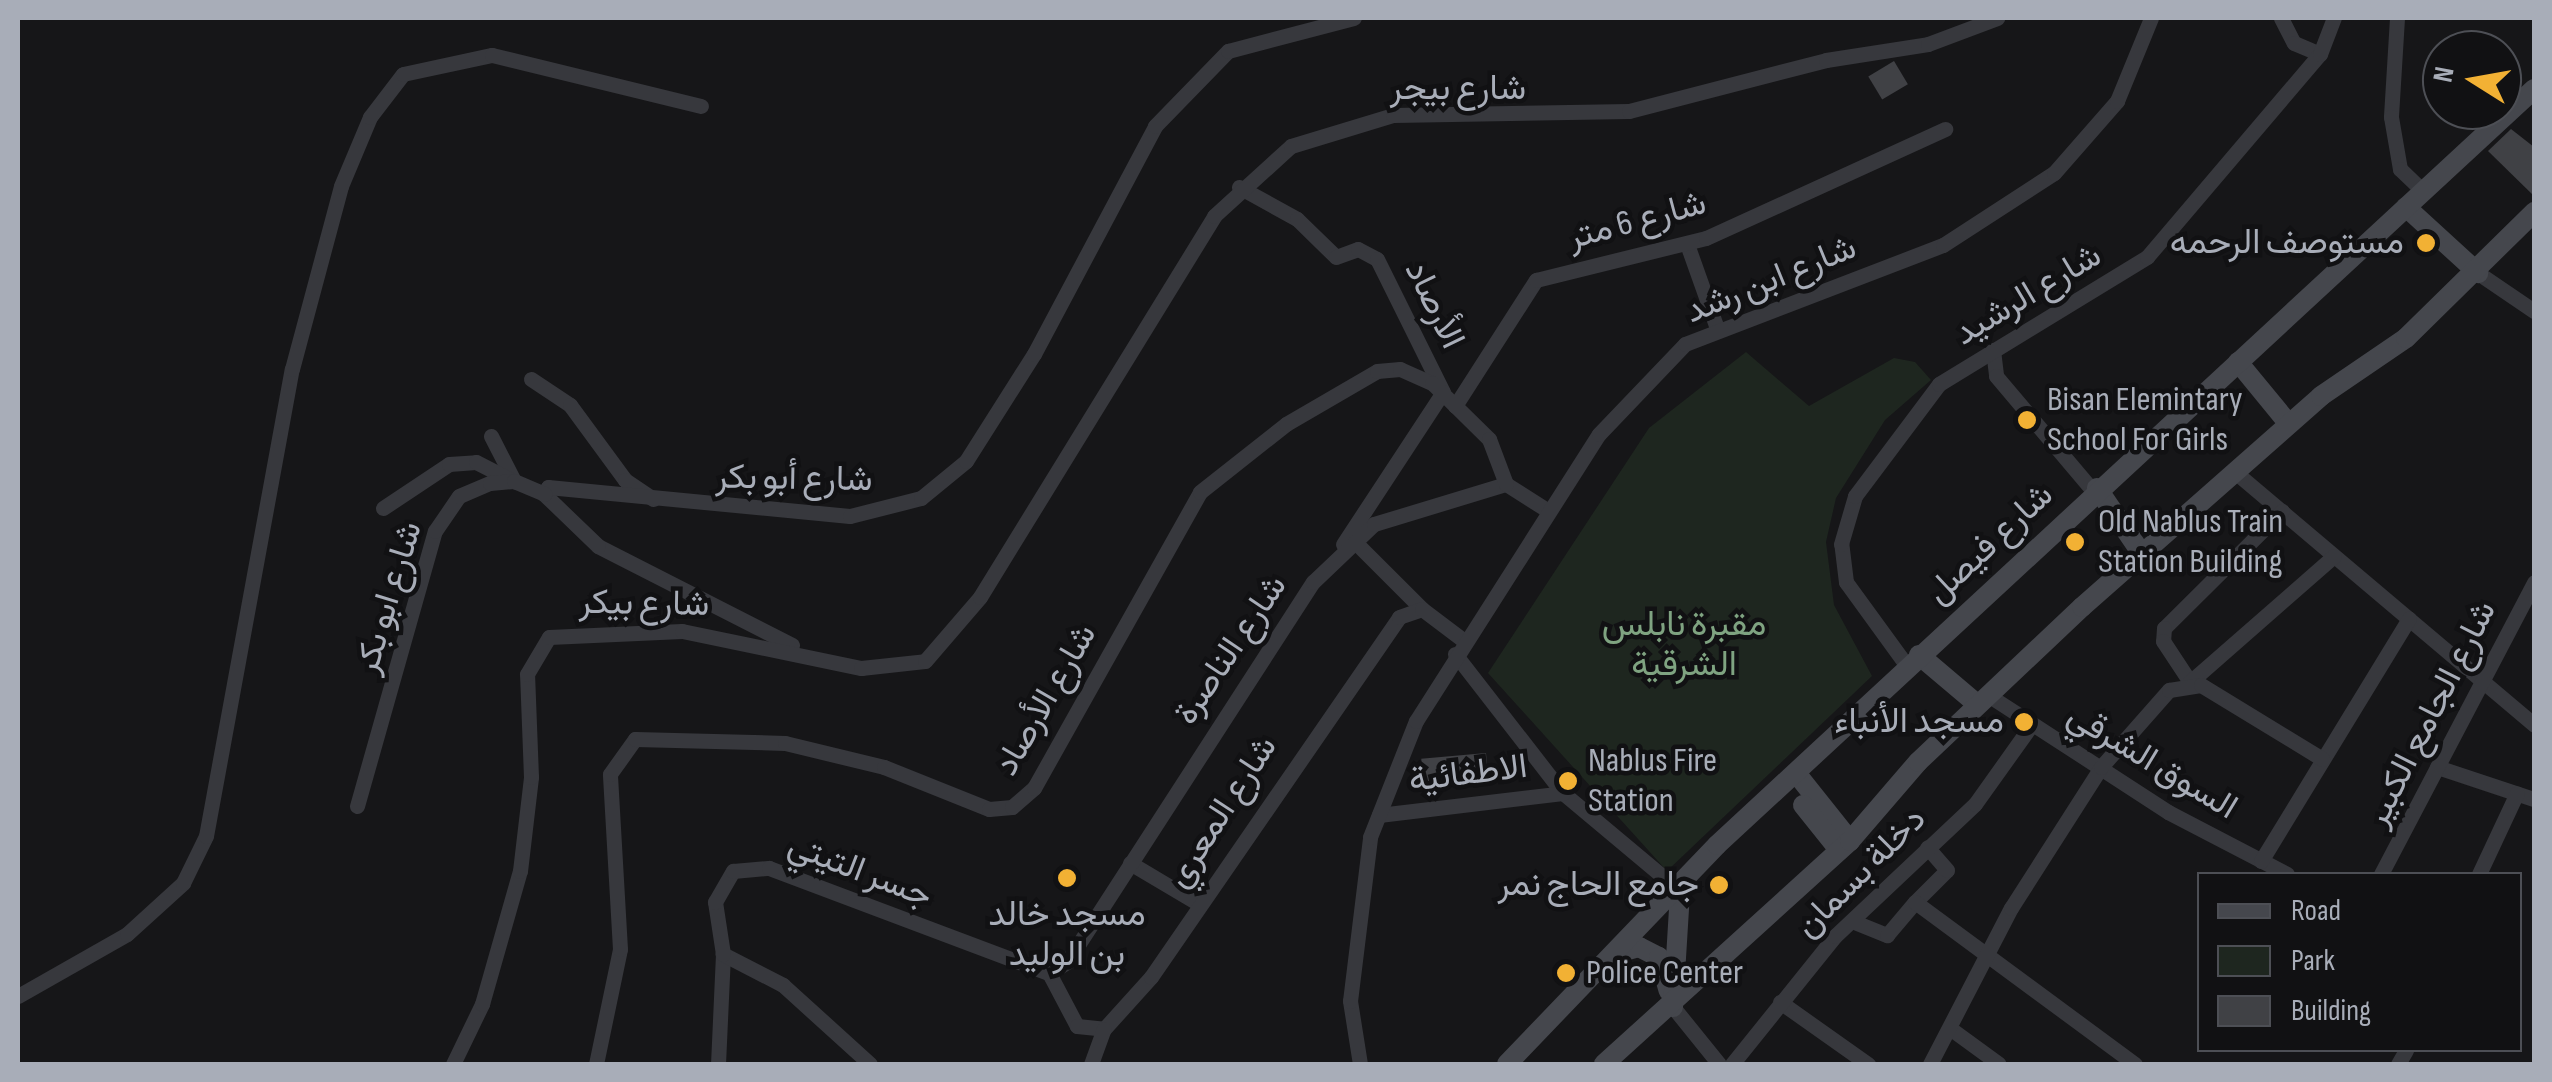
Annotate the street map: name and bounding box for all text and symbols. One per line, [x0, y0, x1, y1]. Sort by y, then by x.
north arrow [2422, 30, 2522, 130]
text: N [2426, 64, 2462, 85]
street label: شارع بيجر [1390, 68, 1526, 110]
street label: شارع 6 متر [1563, 182, 1711, 260]
place label: مستوصف الرحمه [2170, 222, 2404, 264]
street label: شارع ابن رشد [1679, 227, 1863, 333]
marker: مستوصف الرحمه [2413, 230, 2439, 256]
street label: شارع الرشيد [1947, 235, 2109, 355]
street label: الأرصاد [1395, 254, 1473, 356]
place label: Bisan Elemintary School For Girls [2047, 379, 2243, 461]
marker: Bisan Elemintary School For Girls [2016, 409, 2038, 431]
street label: شارع أبو بكر [715, 457, 873, 501]
street label: شارع فيصل [1918, 475, 2062, 613]
place label: Old Nablus Train Station Building [2098, 501, 2283, 583]
street label: شارع ابو بكر [346, 517, 432, 679]
marker: Old Nablus Train Station Building [2062, 529, 2088, 555]
street label: شارع الناصرة [1166, 567, 1296, 733]
street label: شارع بيكر [578, 582, 710, 626]
street label: شارع الجامع الكبير [2356, 594, 2506, 834]
park label: مقبرة نابلس الشرقية [1602, 604, 1766, 686]
street label: شارع الأرصاد [986, 617, 1106, 783]
street label: السوق الشرقي [2059, 695, 2245, 829]
place label: مسجد الأنباء [1834, 701, 2004, 743]
marker: مسجد الأنباء [2013, 711, 2035, 733]
street label: شارع المعري [1157, 728, 1287, 896]
place label: Nablus Fire Station [1588, 740, 1717, 822]
street label: الاطفائية [1406, 746, 1530, 802]
marker: Nablus Fire Station [1557, 770, 1579, 792]
street label: دخلة بسمان [1787, 799, 1935, 947]
street label: جسر التيتي [782, 824, 938, 918]
place label: جامع الحاج نمر [1497, 864, 1699, 906]
marker: مسجد خالد بن الوليد [1056, 867, 1078, 889]
legend [2197, 872, 2522, 1052]
marker: جامع الحاج نمر [1708, 874, 1730, 896]
text: Road [2291, 893, 2341, 929]
place label: مسجد خالد بن الوليد [988, 894, 1146, 976]
text: Park [2291, 943, 2335, 979]
place label: Police Center [1586, 952, 1743, 994]
marker: Police Center [1555, 962, 1577, 984]
text: Building [2291, 993, 2371, 1029]

